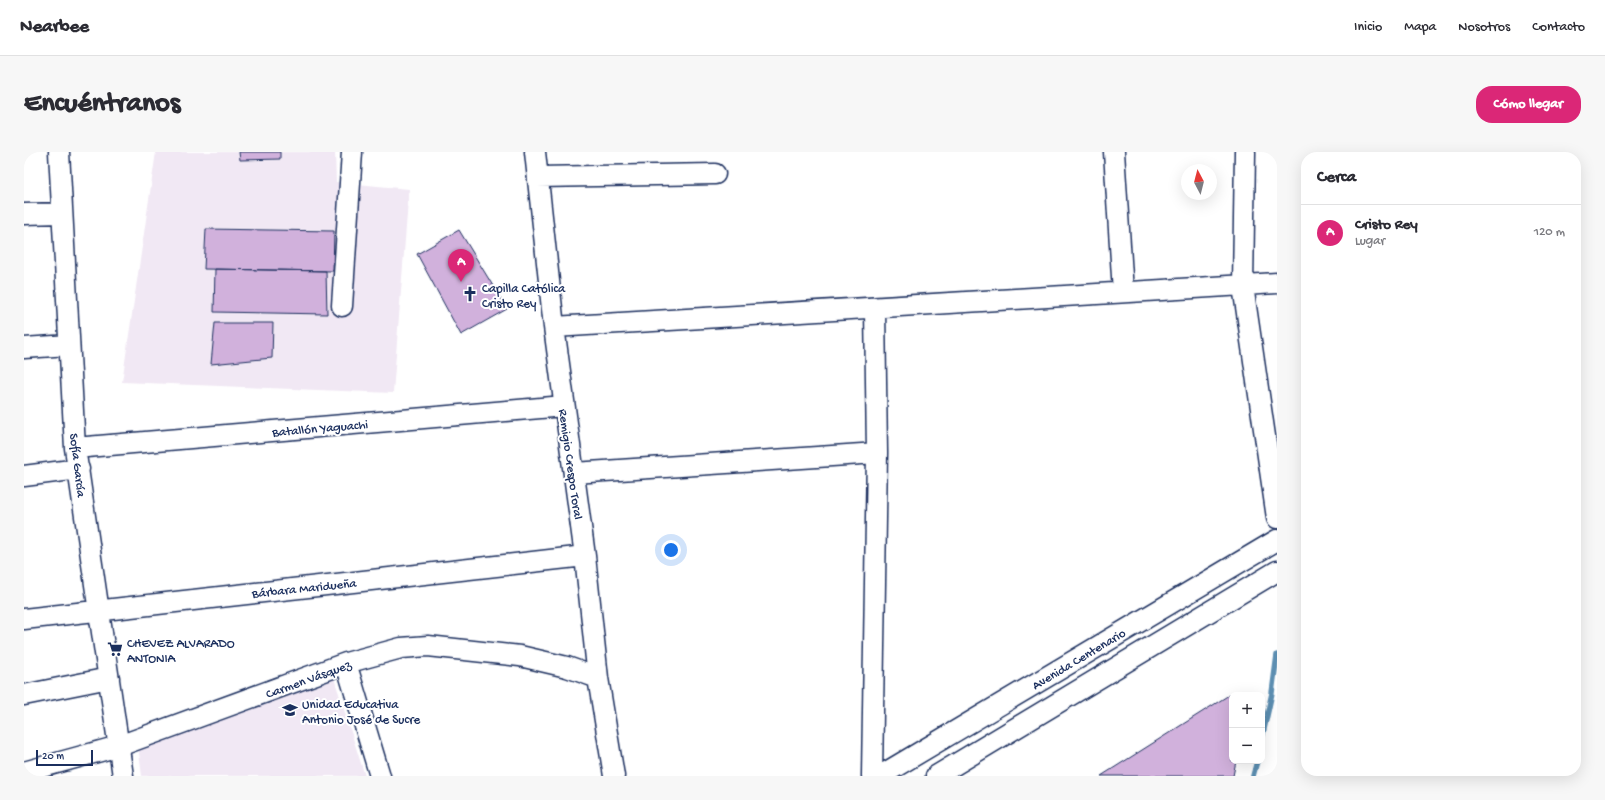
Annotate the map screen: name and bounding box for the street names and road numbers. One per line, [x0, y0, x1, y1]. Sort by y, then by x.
street label: Remigio Crespo Toral [554, 408, 585, 521]
street label: Batallón Yaguachi [271, 418, 369, 441]
street label: Sofía García [65, 432, 88, 499]
street label: Bárbara Maridueña [250, 576, 358, 603]
street label: Avenida Centenario [1030, 626, 1129, 694]
street label: Carmen Vásquez [264, 658, 355, 703]

